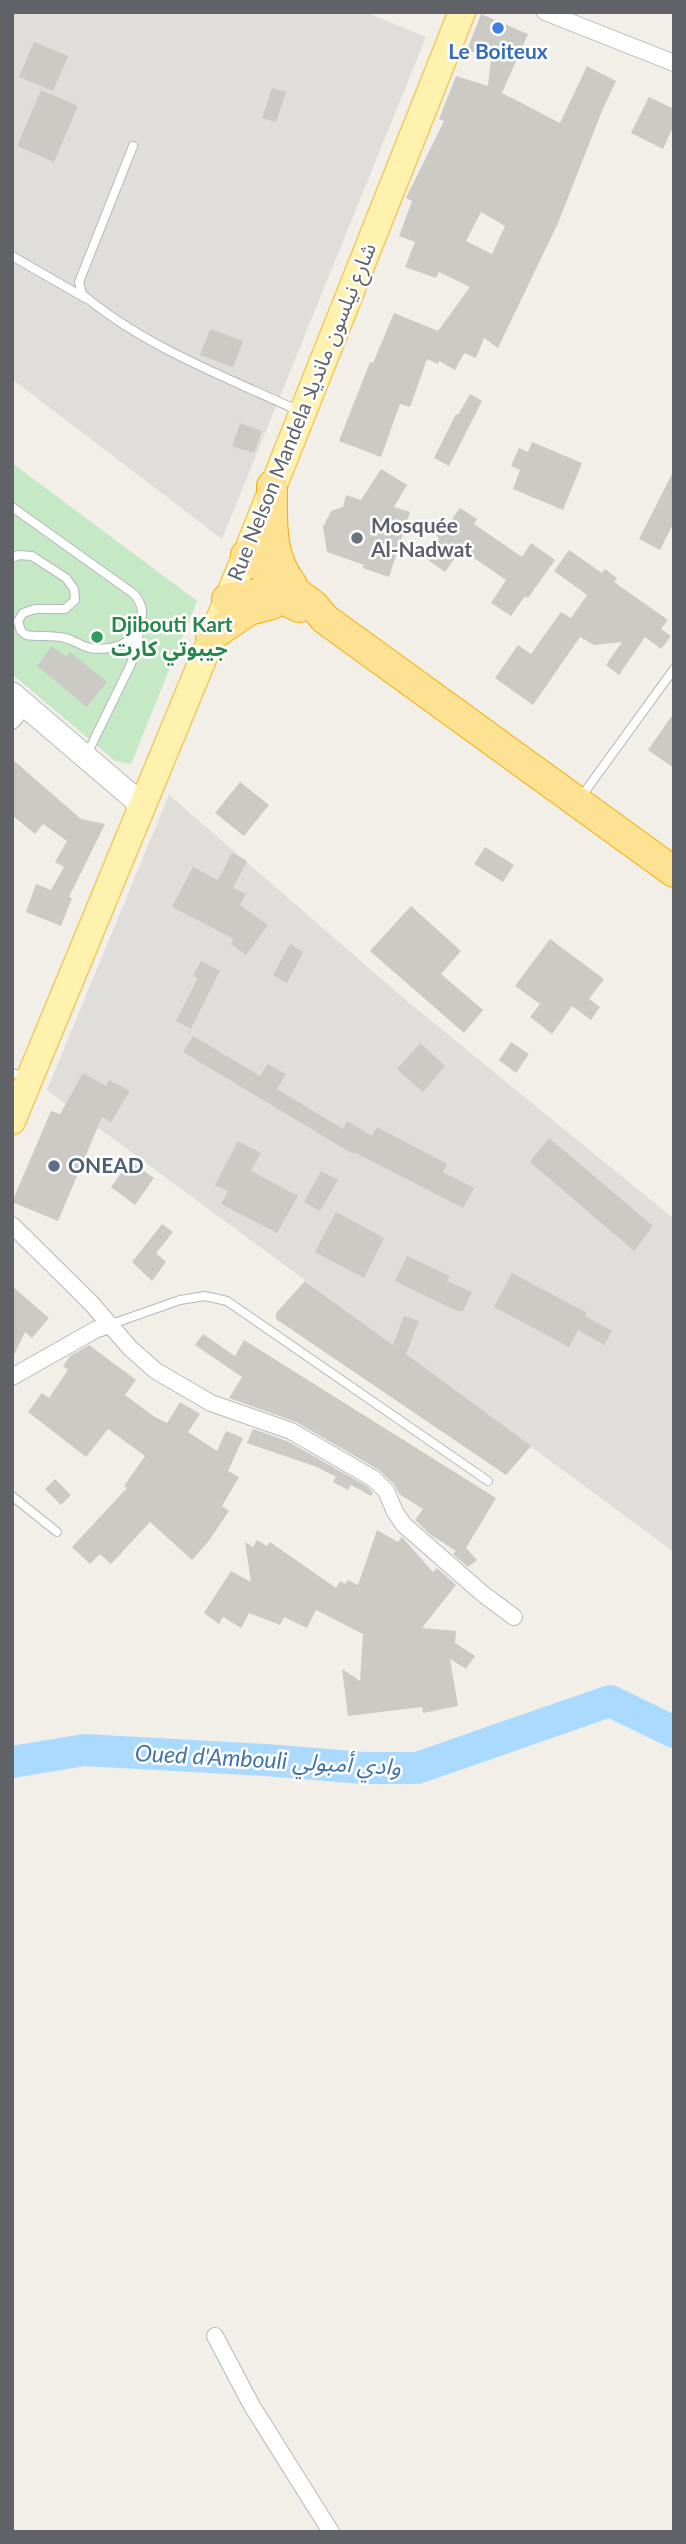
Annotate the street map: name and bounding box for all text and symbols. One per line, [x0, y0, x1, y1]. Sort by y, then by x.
marker: Le Boiteux [490, 20, 506, 36]
place label: Le Boiteux [448, 38, 548, 63]
street label: Rue Nelson Mandela شارع نيلسون مانديلا [221, 239, 384, 586]
place label: Mosquée Al-Nadwat [370, 512, 472, 561]
marker: Mosquée Al-Nadwat [349, 530, 365, 546]
place label: Djibouti Kart جيبوتي كارت [111, 611, 233, 666]
marker: Djibouti Kart جيبوتي كارت [89, 629, 105, 645]
place label: ONEAD [68, 1152, 144, 1177]
marker: ONEAD [46, 1158, 62, 1174]
water label: Oued d'Ambouli وادي أمبولي [134, 1738, 402, 1785]

